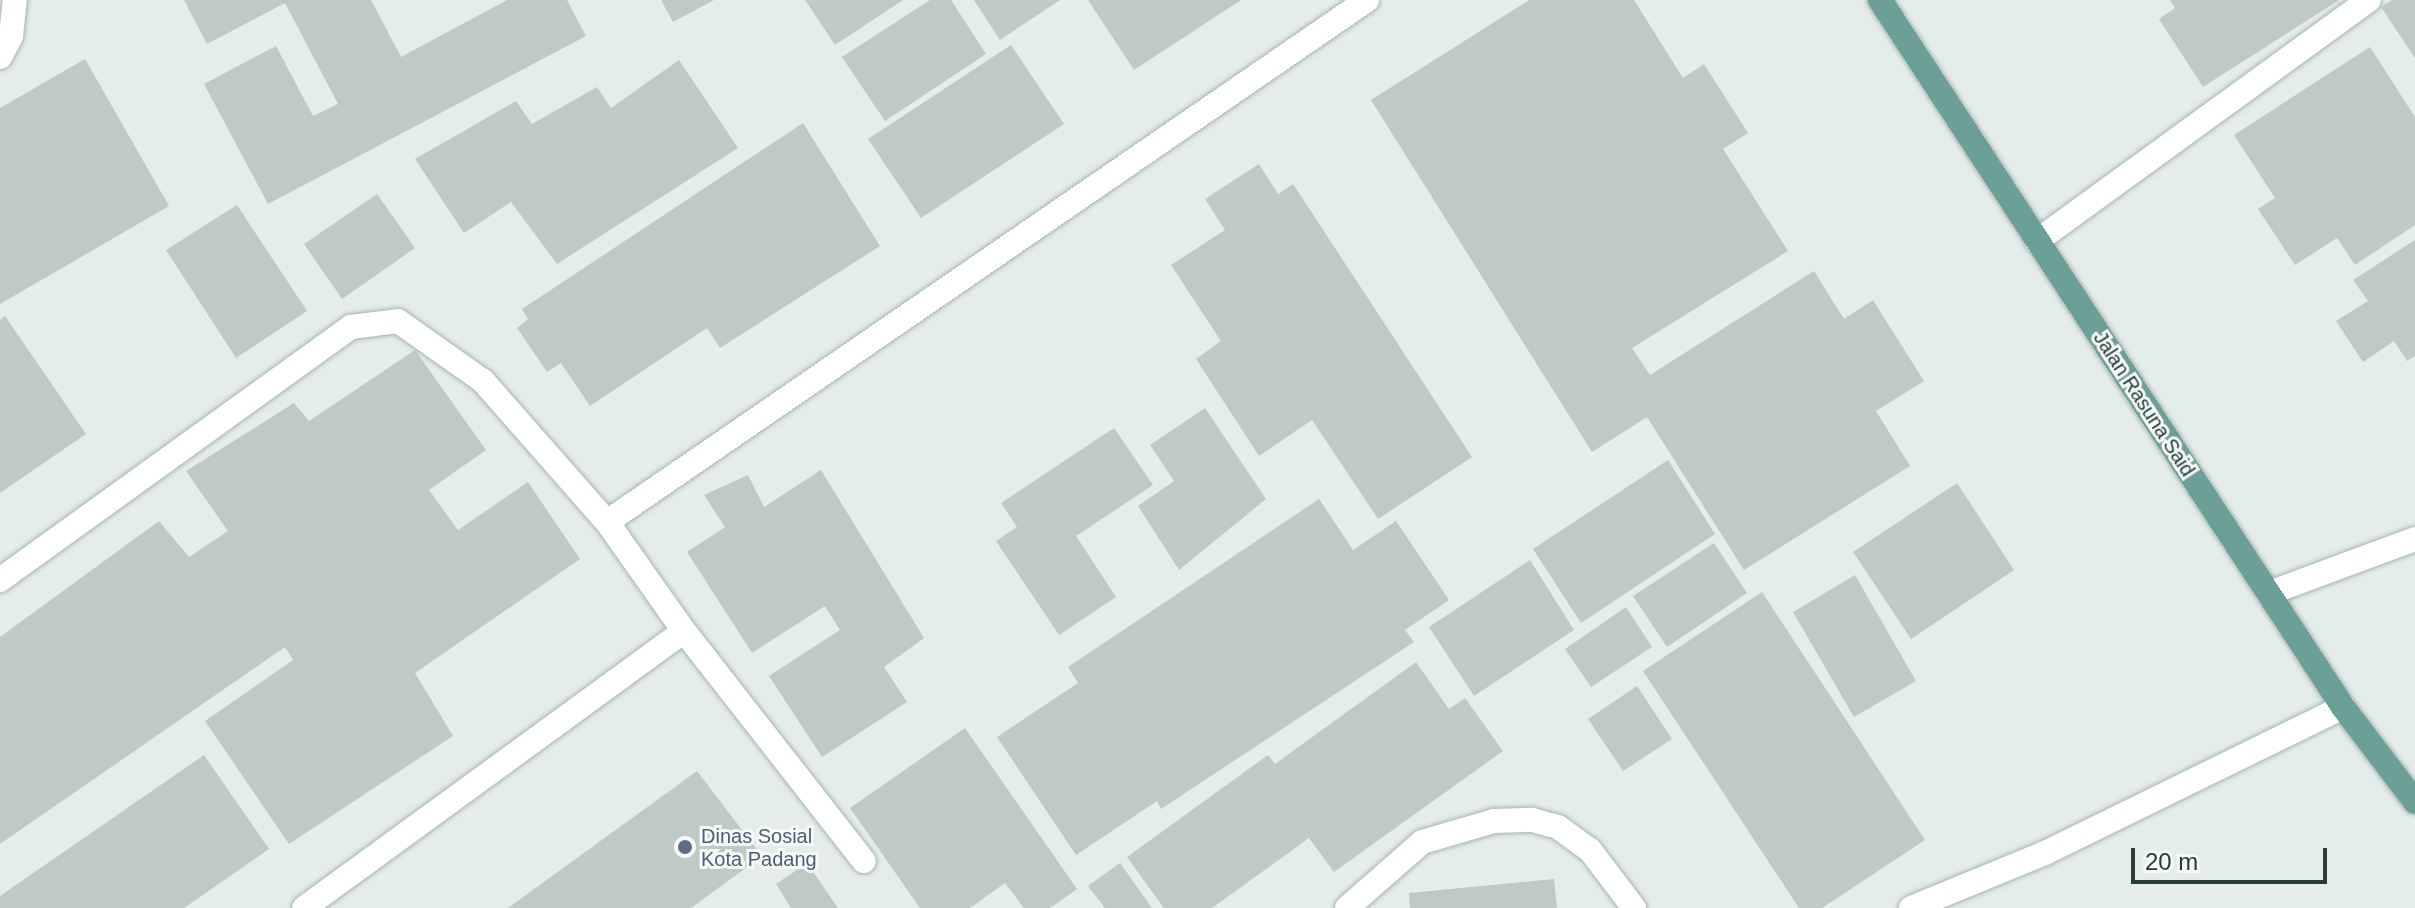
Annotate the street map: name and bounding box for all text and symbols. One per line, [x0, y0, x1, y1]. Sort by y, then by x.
street label: Jalan Rasuna Said [2088, 327, 2200, 481]
place label: Dinas Sosial Kota Padang [701, 824, 817, 871]
scale bar [2135, 832, 2331, 882]
marker: Dinas Sosial Kota Padang [676, 838, 694, 856]
text: 20 m [2145, 848, 2198, 875]

